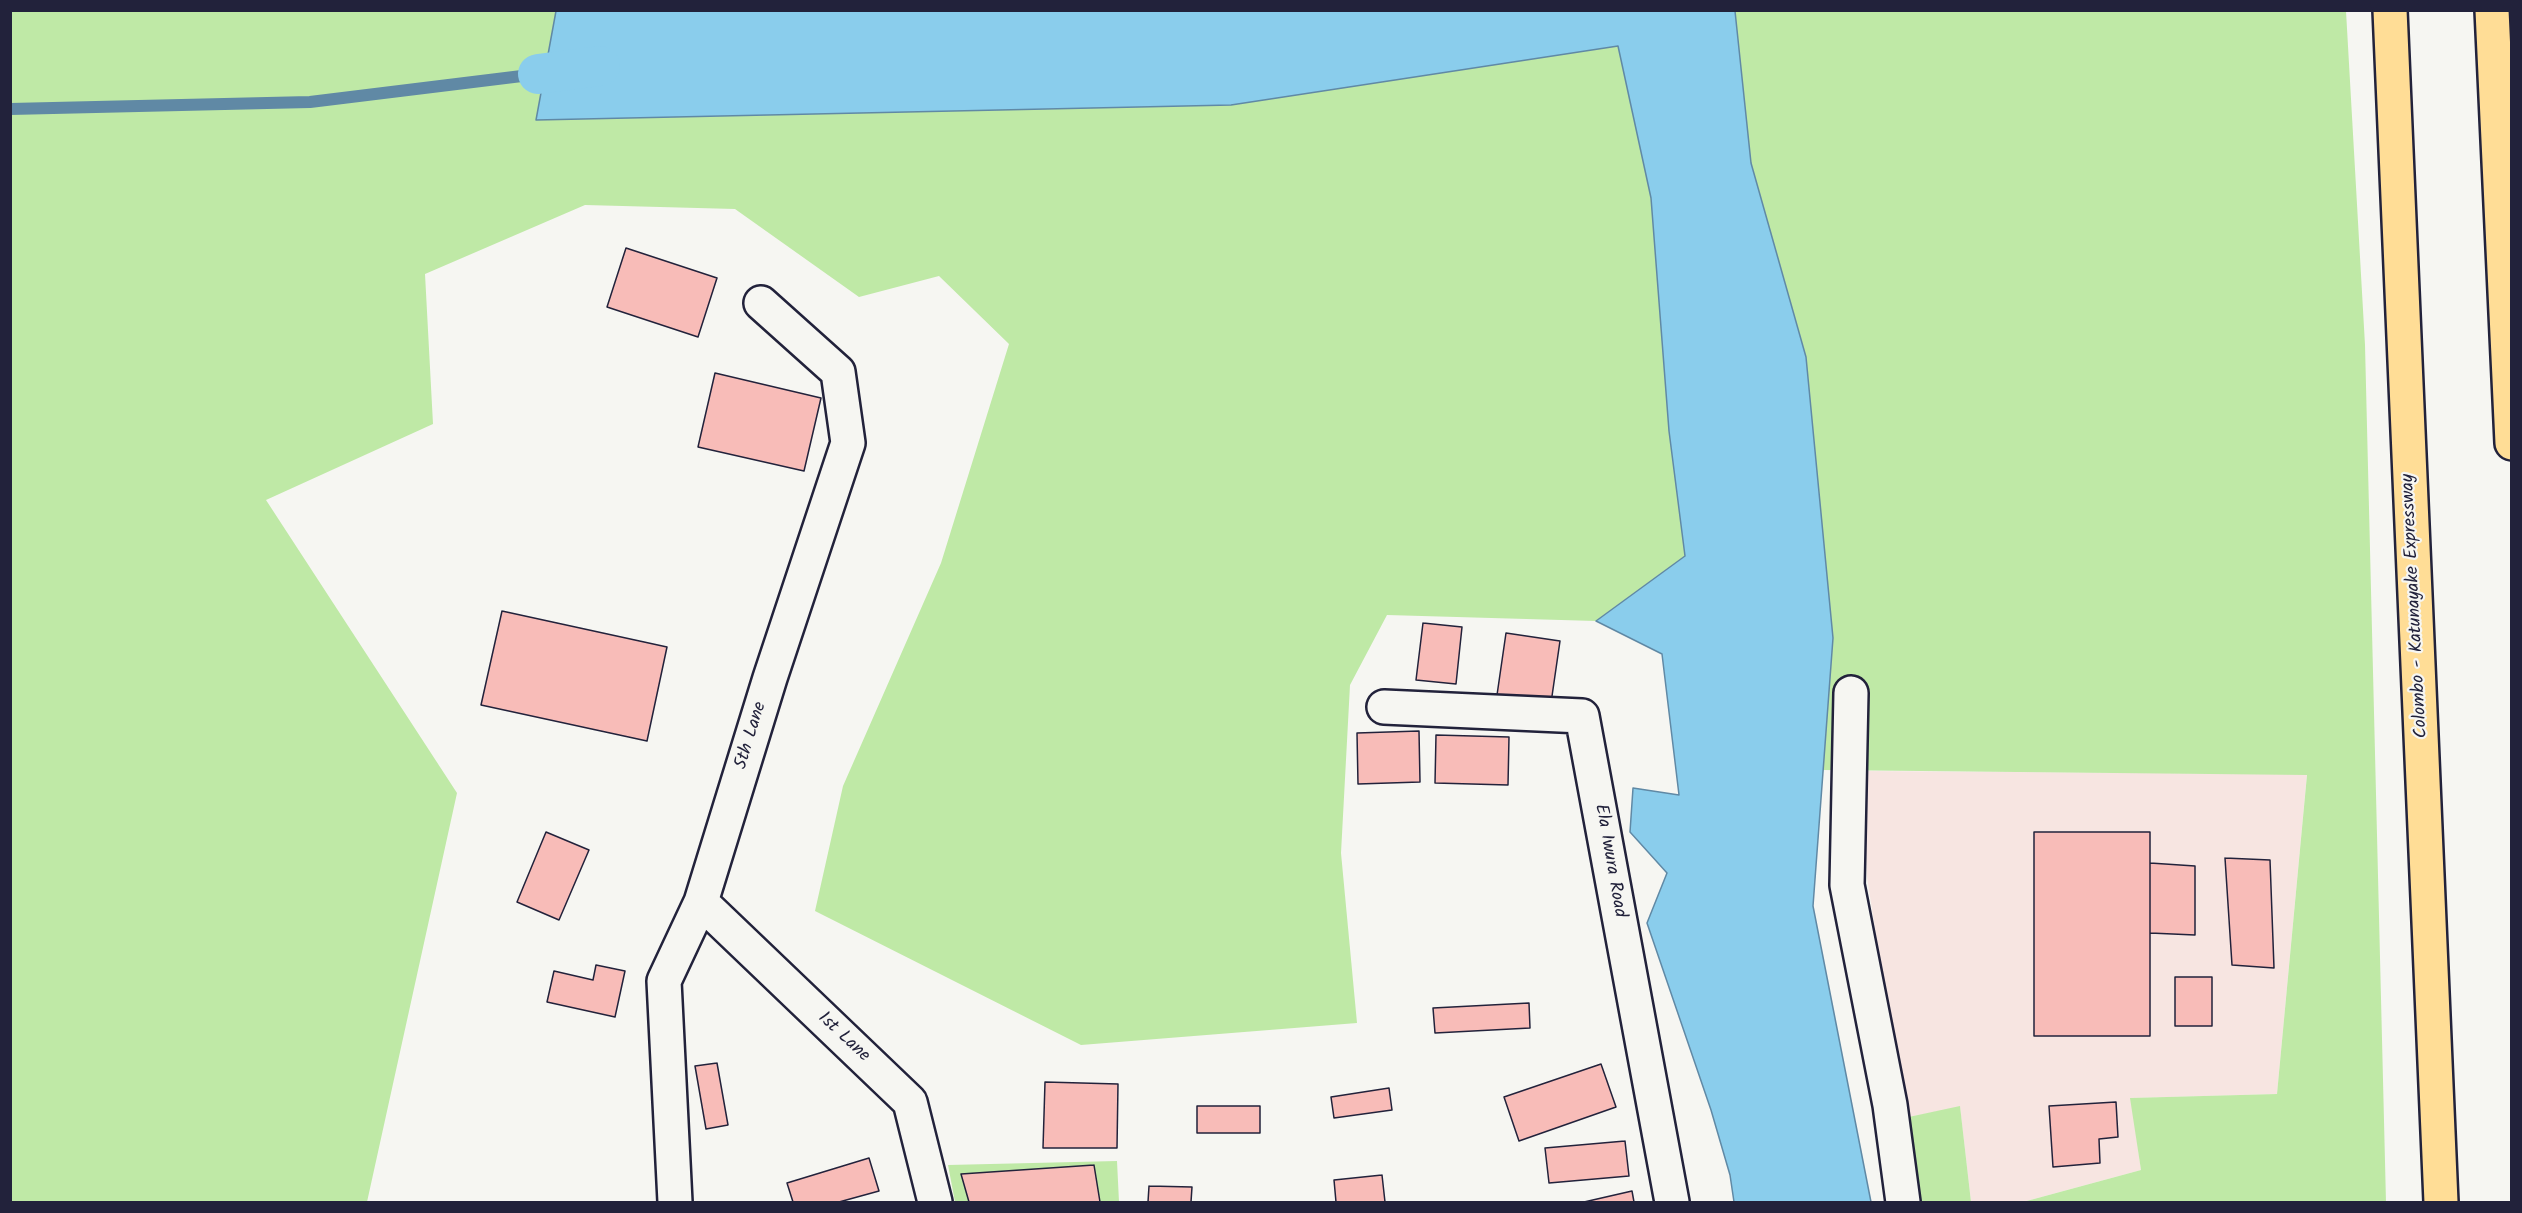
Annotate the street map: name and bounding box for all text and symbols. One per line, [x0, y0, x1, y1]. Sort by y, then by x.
street label: Colombo - Katunayake Expressway [2398, 473, 2434, 739]
street label: 5th Lane [732, 700, 772, 772]
street label: Ela Iwura Road [1588, 803, 1630, 919]
street label: 1st Lane [812, 1008, 874, 1068]

